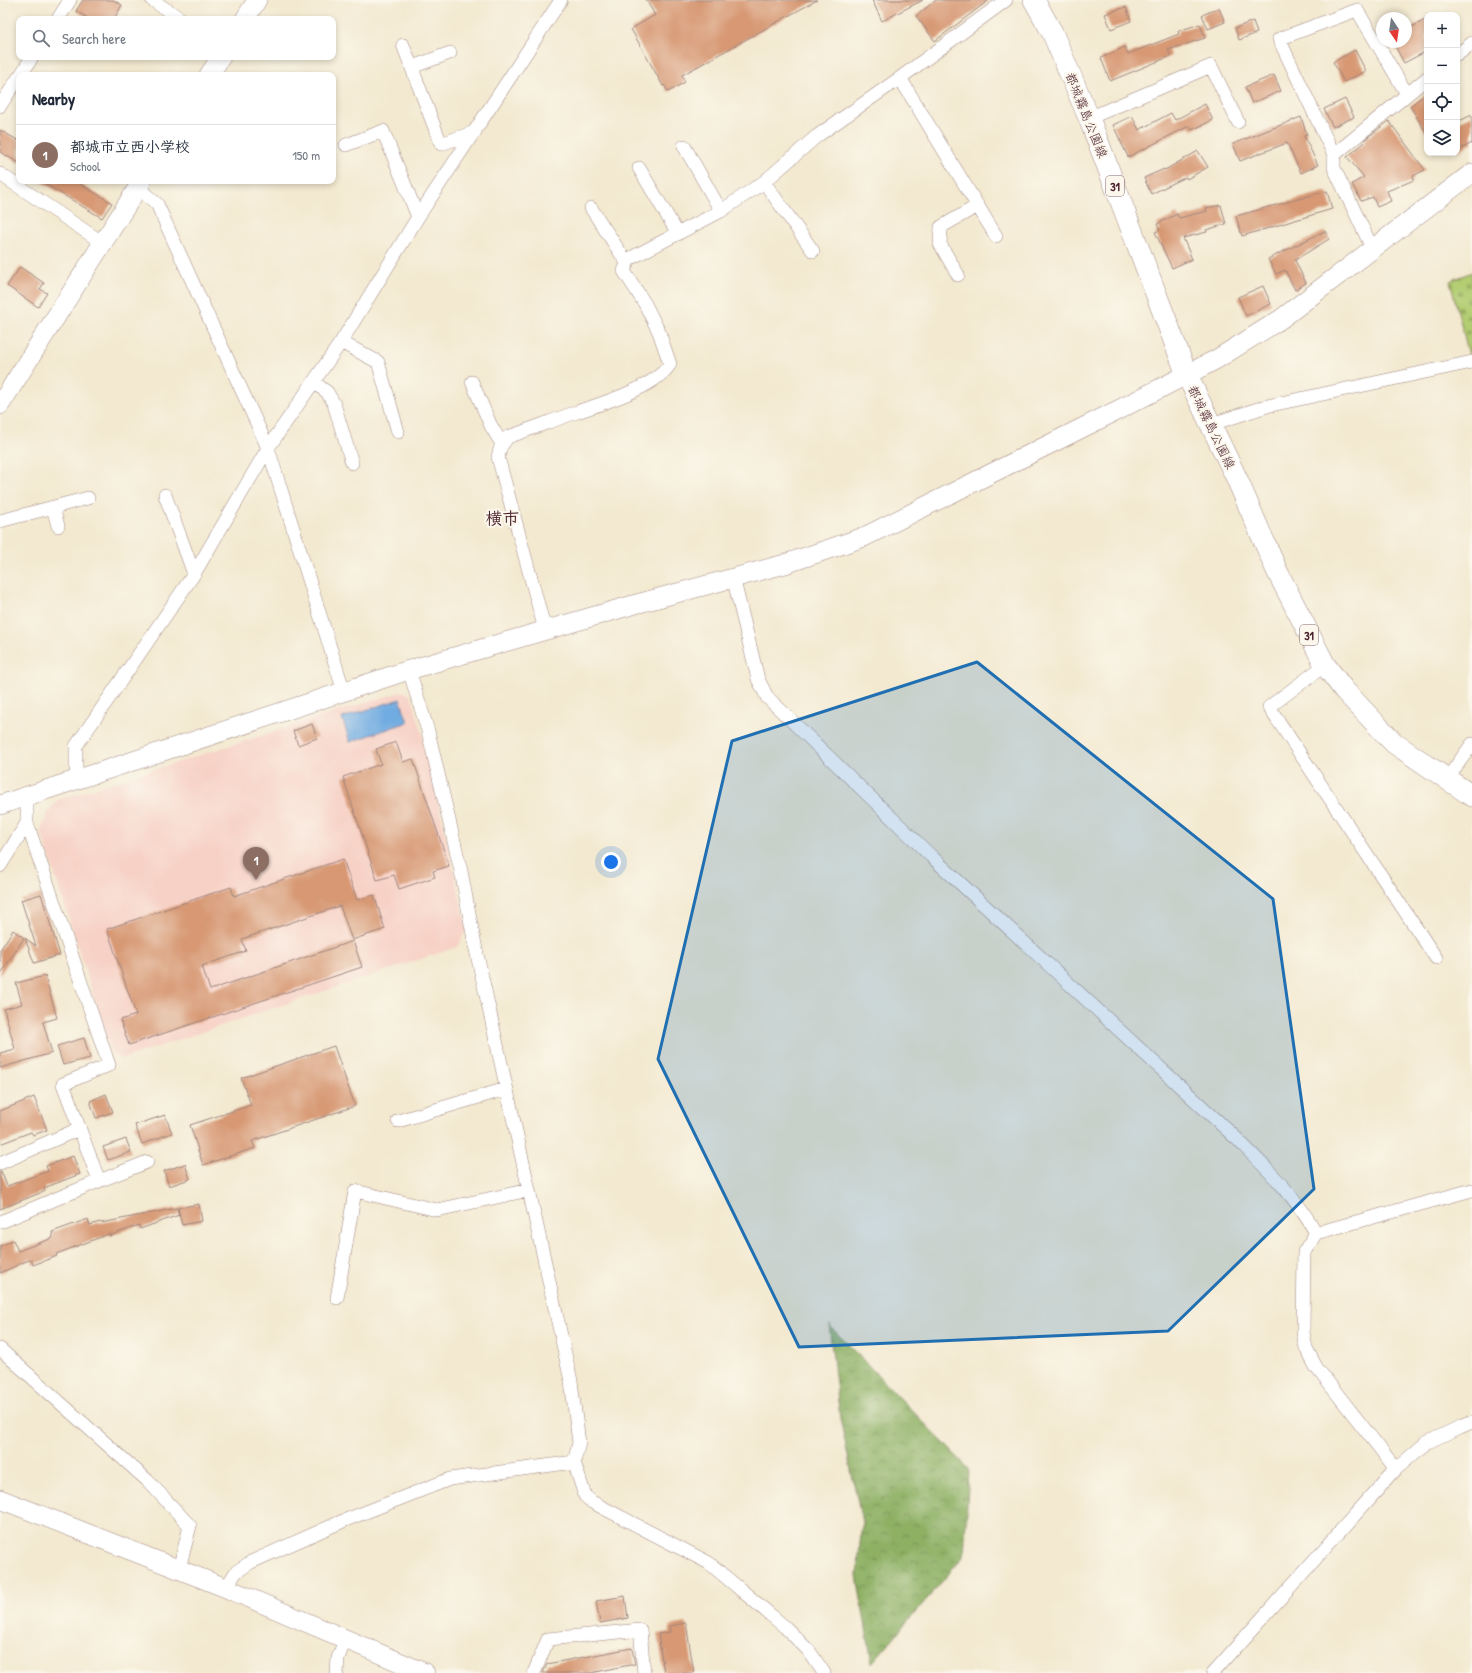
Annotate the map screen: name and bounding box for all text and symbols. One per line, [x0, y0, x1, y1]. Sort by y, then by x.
north arrow [1376, 12, 1412, 48]
map controls [1424, 12, 1460, 156]
button: + [1424, 12, 1460, 48]
search box [16, 16, 336, 60]
icon: search [30, 27, 52, 49]
text: Search here [62, 28, 126, 49]
button: − [1424, 48, 1460, 84]
street label: 都城霧島公園線 [1062, 69, 1113, 161]
button: locate [1424, 84, 1460, 120]
text: Nearby [32, 87, 75, 110]
button: layers [1424, 120, 1460, 156]
text: 都城市立西小学校 [70, 136, 190, 157]
text: 1 [43, 146, 47, 164]
text: 150 m [292, 146, 320, 164]
text: School [70, 157, 100, 175]
road number: 31 [1106, 176, 1124, 196]
street label: 都城霧島公園線 [1184, 382, 1240, 473]
district label: 横市 [485, 506, 519, 529]
road number: 31 [1300, 625, 1318, 645]
pin: 1 [243, 847, 269, 880]
your location [601, 852, 621, 872]

